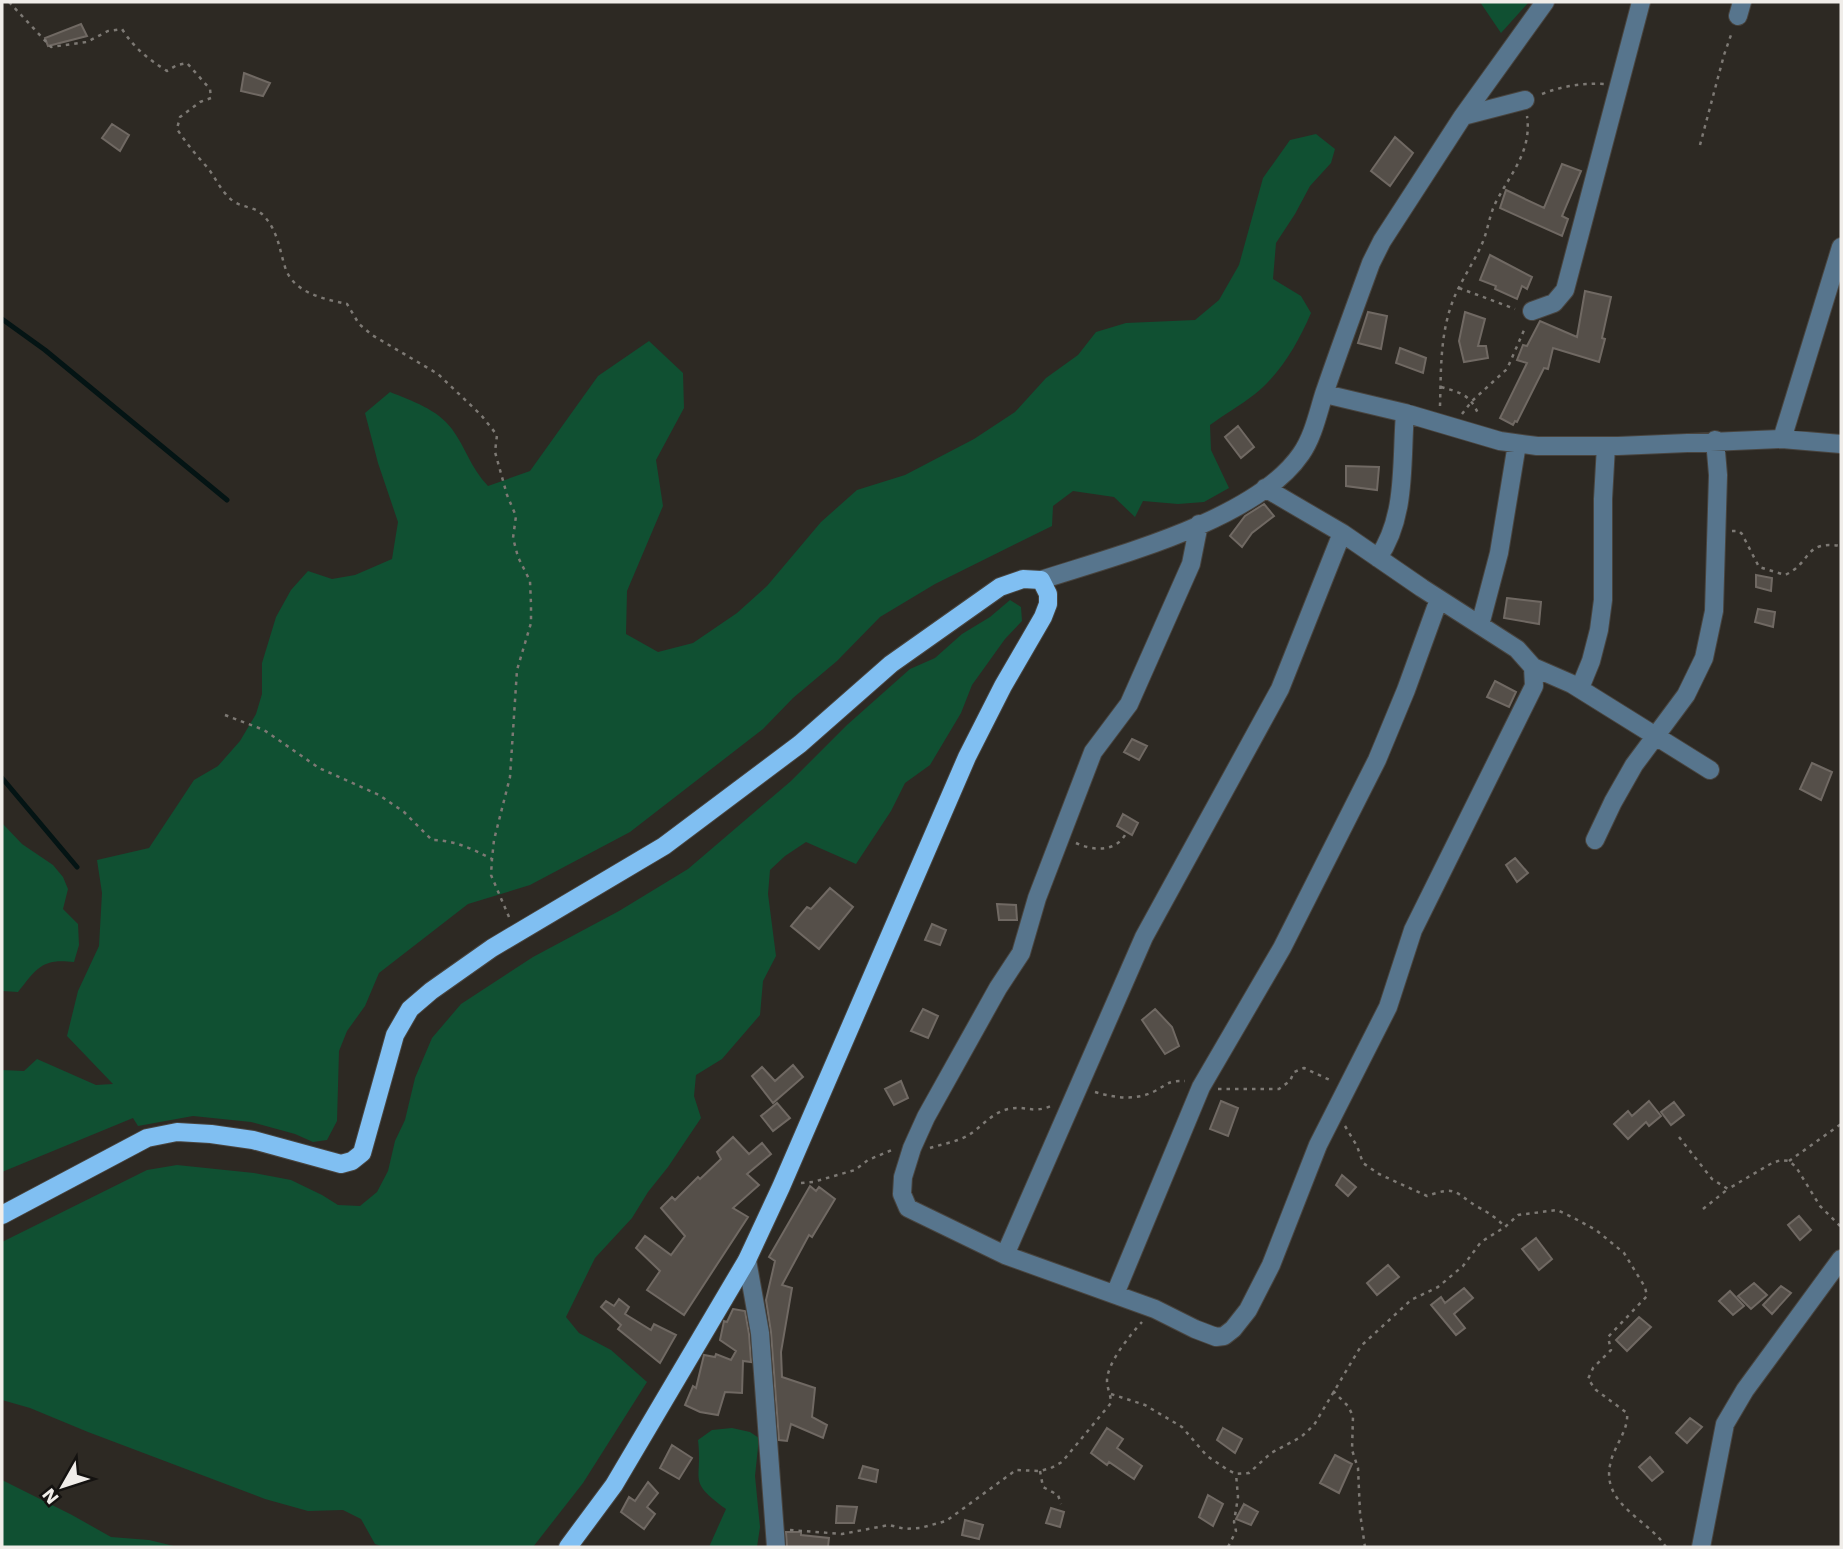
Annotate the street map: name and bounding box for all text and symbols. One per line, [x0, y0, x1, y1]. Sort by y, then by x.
north arrow [28, 1451, 98, 1521]
text: N [37, 1484, 64, 1509]

